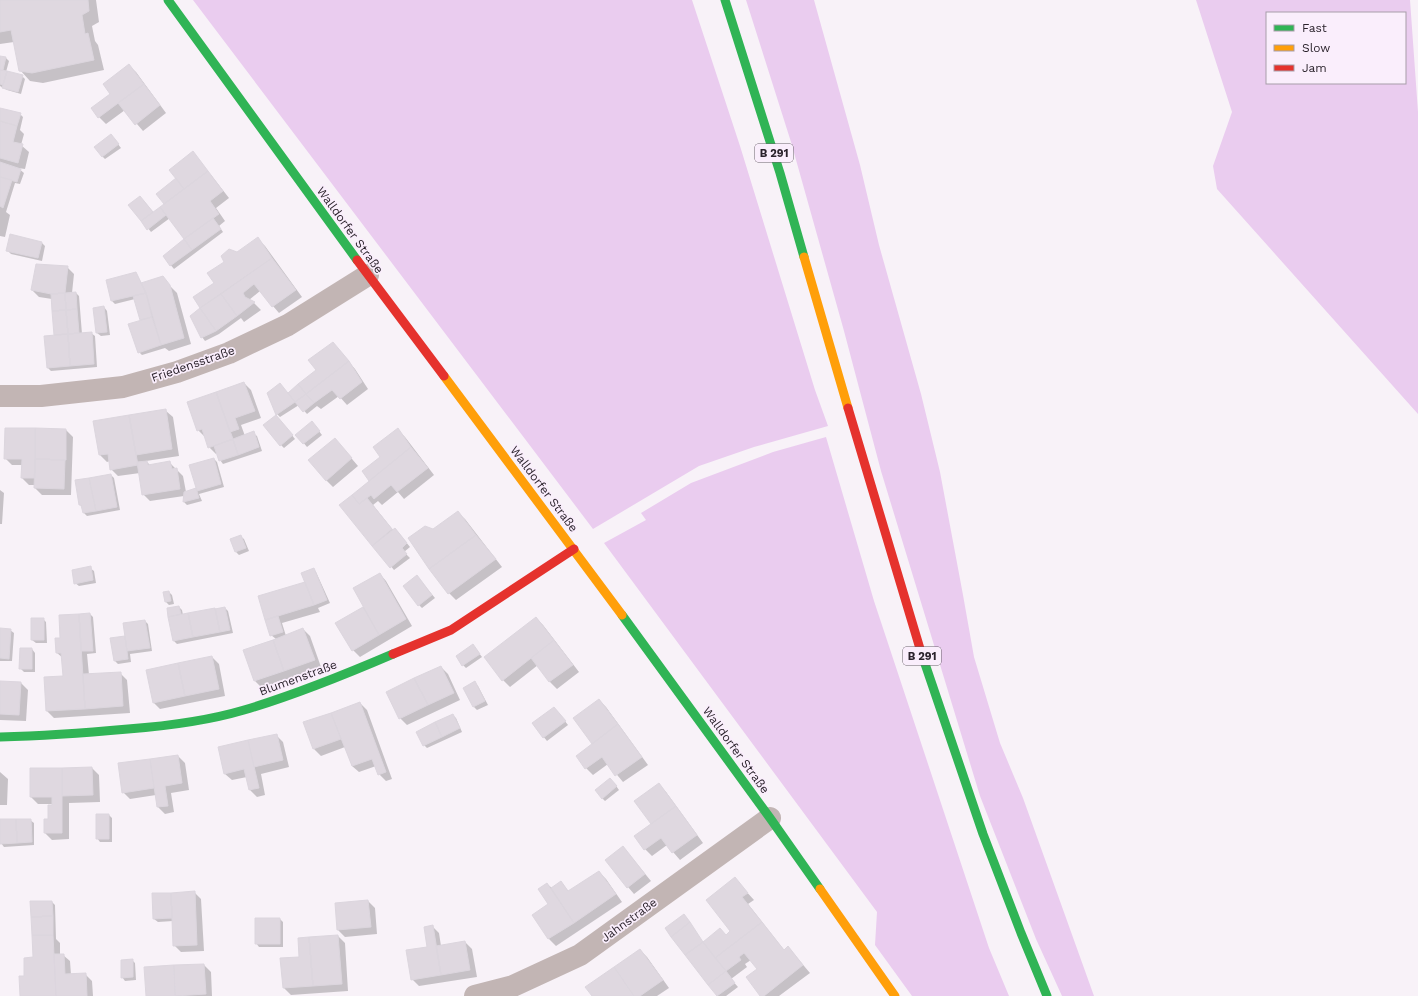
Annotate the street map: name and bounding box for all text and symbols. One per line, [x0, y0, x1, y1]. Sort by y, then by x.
legend [1266, 12, 1406, 84]
text: Fast [1302, 21, 1327, 35]
text: Slow [1302, 41, 1330, 55]
text: Jam [1302, 61, 1327, 75]
road number: B 291 [755, 144, 793, 162]
street label: Walldorfer Straße [314, 184, 386, 276]
street label: Friedensstraße [149, 343, 237, 385]
street label: Walldorfer Straße [507, 443, 581, 535]
road number: B 291 [903, 647, 941, 665]
street label: Blumenstraße [257, 657, 339, 699]
street label: Walldorfer Straße [700, 704, 772, 796]
street label: Jahnstraße [598, 895, 660, 945]

